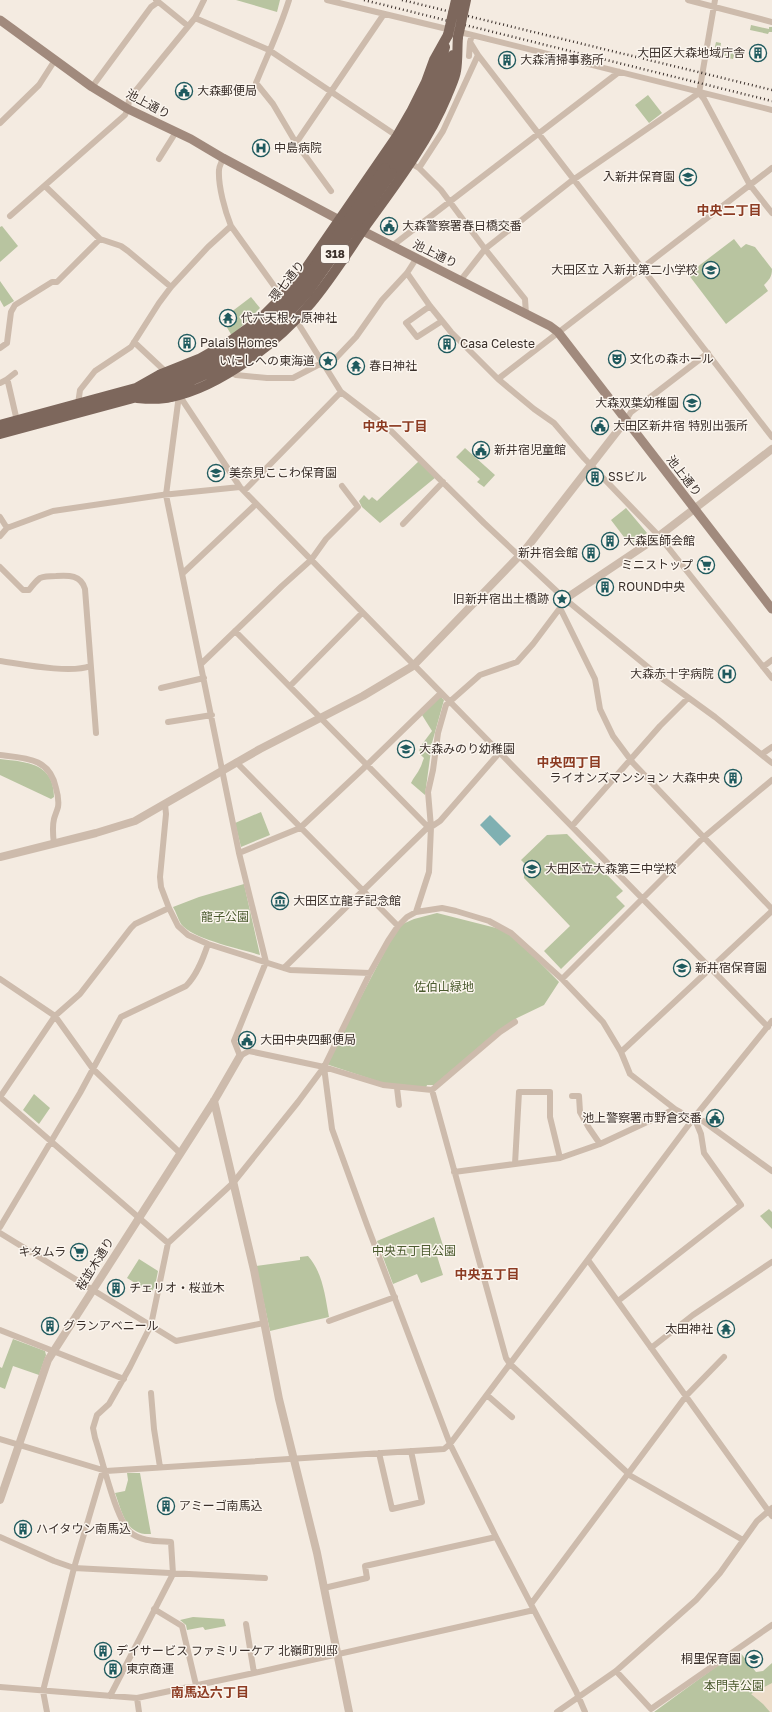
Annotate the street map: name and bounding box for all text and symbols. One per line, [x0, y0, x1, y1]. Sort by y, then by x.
building icon: 大田区大森地域庁舎 [748, 43, 768, 63]
place label: 大田区大森地域庁舎 [637, 45, 745, 60]
building icon: 大森清掃事務所 [497, 50, 517, 70]
place label: 大森清掃事務所 [520, 52, 604, 67]
public building icon: 大森郵便局 [174, 81, 194, 101]
place label: 大森郵便局 [197, 83, 257, 98]
street label: 池上通り [124, 86, 173, 121]
hospital icon: 中島病院 [251, 138, 271, 158]
place label: 中島病院 [274, 140, 322, 155]
school or university icon: 入新井保育園 [678, 167, 698, 187]
place label: 入新井保育園 [603, 169, 675, 184]
district label: 中央二丁目 [696, 202, 762, 218]
public building icon: 大森警察署春日橋交番 [379, 216, 399, 236]
place label: 大森警察署春日橋交番 [402, 218, 522, 233]
street label: 池上通り [410, 236, 460, 271]
road number: 318 [321, 245, 349, 263]
street label: 環七通り [266, 257, 308, 304]
school or university icon: 大田区立 入新井第二小学校 [701, 260, 721, 280]
place label: 大田区立 入新井第二小学校 [551, 262, 698, 277]
temple icon: 代六天根ヶ原神社 [218, 308, 238, 328]
place label: 代六天根ヶ原神社 [241, 310, 337, 325]
building icon: Palais Homes [177, 333, 197, 353]
building icon: Casa Celeste [437, 334, 457, 354]
place label: Palais Homes [200, 335, 278, 350]
place label: Casa Celeste [460, 336, 535, 351]
theatre icon: 文化の森ホール [607, 349, 627, 369]
place icon: いにしへの東海道 [318, 351, 338, 371]
place label: 文化の森ホール [630, 351, 714, 366]
place label: いにしへの東海道 [219, 353, 315, 368]
temple icon: 春日神社 [346, 356, 366, 376]
place label: 春日神社 [369, 358, 417, 373]
school or university icon: 大森双葉幼稚園 [682, 393, 702, 413]
place label: 大森双葉幼稚園 [595, 395, 679, 410]
public building icon: 大田区新井宿 特別出張所 [590, 416, 610, 436]
district label: 中央一丁目 [362, 418, 428, 434]
place label: 大田区新井宿 特別出張所 [613, 418, 748, 433]
public building icon: 新井宿児童館 [471, 440, 491, 460]
place label: 新井宿児童館 [494, 442, 566, 457]
street label: 池上通り [664, 452, 705, 499]
school or university icon: 美奈見ここわ保育園 [206, 463, 226, 483]
place label: 美奈見ここわ保育園 [229, 465, 337, 480]
building icon: SSビル [585, 467, 605, 487]
place label: SSビル [608, 469, 647, 484]
building icon: 大森医師会館 [600, 531, 620, 551]
place label: 大森医師会館 [623, 533, 695, 548]
building icon: 新井宿会館 [581, 543, 601, 563]
place label: 新井宿会館 [518, 545, 578, 560]
supermarket icon: ミニストップ [696, 555, 716, 575]
place label: ミニストップ [621, 557, 693, 572]
building icon: ROUND中央 [595, 577, 615, 597]
place label: ROUND中央 [618, 579, 685, 594]
place icon: 旧新井宿出土橋跡 [552, 589, 572, 609]
place label: 旧新井宿出土橋跡 [453, 591, 549, 606]
hospital icon: 大森赤十字病院 [717, 664, 737, 684]
place label: 大森赤十字病院 [630, 666, 714, 681]
school or university icon: 大森みのり幼稚園 [396, 739, 416, 759]
place label: 大森みのり幼稚園 [419, 741, 515, 756]
district label: 中央四丁目 [536, 754, 602, 770]
building icon: ライオンズマンション 大森中央 [723, 768, 743, 788]
place label: ライオンズマンション 大森中央 [549, 770, 720, 785]
school or university icon: 大田区立大森第三中学校 [522, 859, 542, 879]
place label: 大田区立大森第三中学校 [545, 861, 677, 876]
museum icon: 大田区立龍子記念館 [270, 891, 290, 911]
place label: 大田区立龍子記念館 [293, 893, 401, 908]
park label: 龍子公園 [201, 909, 249, 924]
school or university icon: 新井宿保育園 [672, 958, 692, 978]
place label: 新井宿保育園 [695, 960, 767, 975]
park label: 佐伯山緑地 [414, 979, 474, 994]
public building icon: 大田中央四郵便局 [237, 1030, 257, 1050]
place label: 大田中央四郵便局 [260, 1032, 356, 1047]
public building icon: 池上警察署市野倉交番 [705, 1108, 725, 1128]
place label: 池上警察署市野倉交番 [582, 1110, 702, 1125]
street label: 桜並木通り [72, 1234, 117, 1293]
supermarket icon: キタムラ [69, 1242, 89, 1262]
park label: 中央五丁目公園 [372, 1243, 456, 1258]
place label: キタムラ [19, 1244, 66, 1259]
district label: 中央五丁目 [454, 1266, 520, 1282]
building icon: チェリオ・桜並木 [106, 1278, 126, 1298]
place label: チェリオ・桜並木 [129, 1280, 225, 1295]
building icon: グランアベニール [40, 1316, 60, 1336]
place label: グランアベニール [63, 1318, 159, 1333]
temple icon: 太田神社 [716, 1319, 736, 1339]
place label: 太田神社 [665, 1321, 713, 1336]
building icon: アミーゴ南馬込 [156, 1496, 176, 1516]
place label: アミーゴ南馬込 [179, 1498, 263, 1513]
building icon: ハイタウン南馬込 [13, 1519, 33, 1539]
place label: ハイタウン南馬込 [36, 1521, 131, 1536]
building icon: デイサービス ファミリーケア 北嶺町別邸 [93, 1641, 113, 1661]
place label: デイサービス ファミリーケア 北嶺町別邸 [116, 1643, 338, 1658]
school or university icon: 桐里保育園 [744, 1649, 764, 1669]
place label: 桐里保育園 [681, 1651, 741, 1666]
building icon: 東京商運 [103, 1659, 123, 1679]
place label: 東京商運 [126, 1661, 174, 1676]
park label: 本門寺公園 [704, 1678, 764, 1693]
district label: 南馬込六丁目 [171, 1684, 249, 1700]

